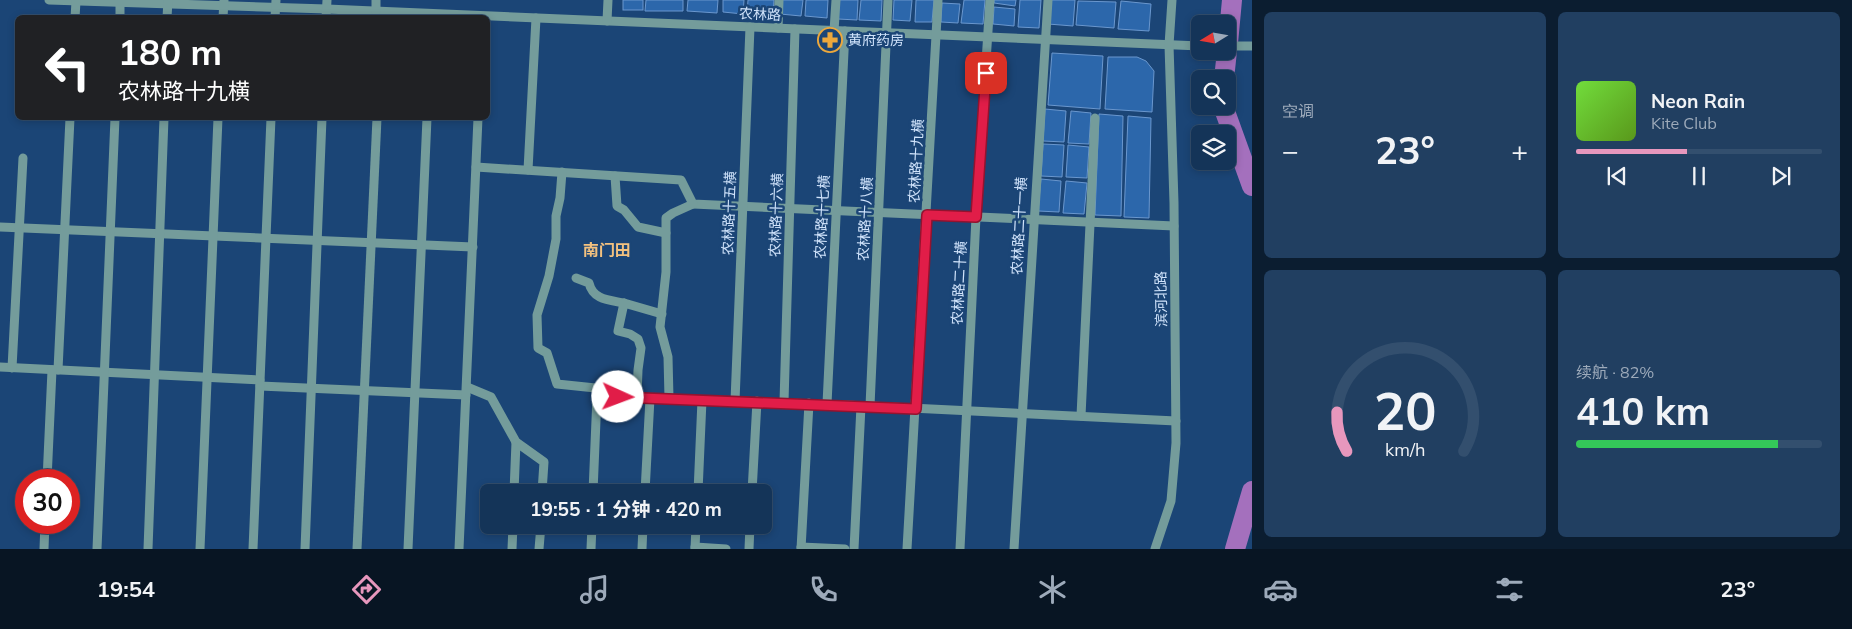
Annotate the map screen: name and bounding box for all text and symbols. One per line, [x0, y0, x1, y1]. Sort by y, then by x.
street label: 农林路 [739, 4, 781, 24]
north arrow [1191, 15, 1236, 60]
map controls [1191, 15, 1236, 170]
pharmacy icon: 黄府药房 [817, 27, 843, 53]
text: 180 m [118, 30, 222, 74]
place label: 黄府药房 [848, 31, 904, 49]
icon: left [35, 35, 100, 100]
pin [965, 52, 1007, 94]
icon: arrive [972, 59, 1000, 87]
button: search [1191, 70, 1236, 115]
text: 农林路十九横 [118, 77, 250, 105]
text: Neon Rain [1651, 89, 1745, 113]
text: 空调 [1282, 101, 1314, 121]
text: Kite Club [1651, 113, 1717, 133]
street label: 农林路十九横 [905, 118, 927, 203]
button: layers [1191, 125, 1236, 170]
text: 23° [1375, 126, 1435, 174]
text: − [1282, 133, 1299, 168]
text: + [1511, 133, 1528, 168]
icon: previous [1603, 162, 1631, 190]
icon: pause [1685, 162, 1713, 190]
icon: next [1767, 162, 1795, 190]
street label: 农林路十五横 [719, 170, 739, 255]
street label: 农林路十六横 [766, 172, 786, 257]
street label: 农林路十七横 [811, 174, 833, 259]
street label: 农林路十八横 [854, 176, 876, 261]
street label: 农林路二十一横 [1007, 176, 1031, 275]
district label: 南门田 [583, 240, 631, 260]
street label: 农林路二十横 [948, 240, 970, 325]
street label: 滨河北路 [1152, 271, 1170, 327]
text: 续航 · 82% [1576, 362, 1654, 382]
position arrow [591, 370, 643, 422]
text: 20 [1374, 378, 1436, 443]
text: 410 km [1576, 387, 1710, 435]
text: km/h [1385, 438, 1425, 460]
speed limit sign: 30 [15, 469, 80, 534]
text: 19:55 · 1 分钟 · 420 m [530, 497, 722, 521]
icon: directions [349, 572, 384, 607]
icon: music [577, 572, 612, 607]
icon: phone [806, 572, 841, 607]
icon: climate [1035, 572, 1070, 607]
icon: car [1263, 572, 1298, 607]
icon: filters [1492, 572, 1527, 607]
text: 19:54 [97, 575, 155, 603]
text: 23° [1720, 575, 1755, 603]

